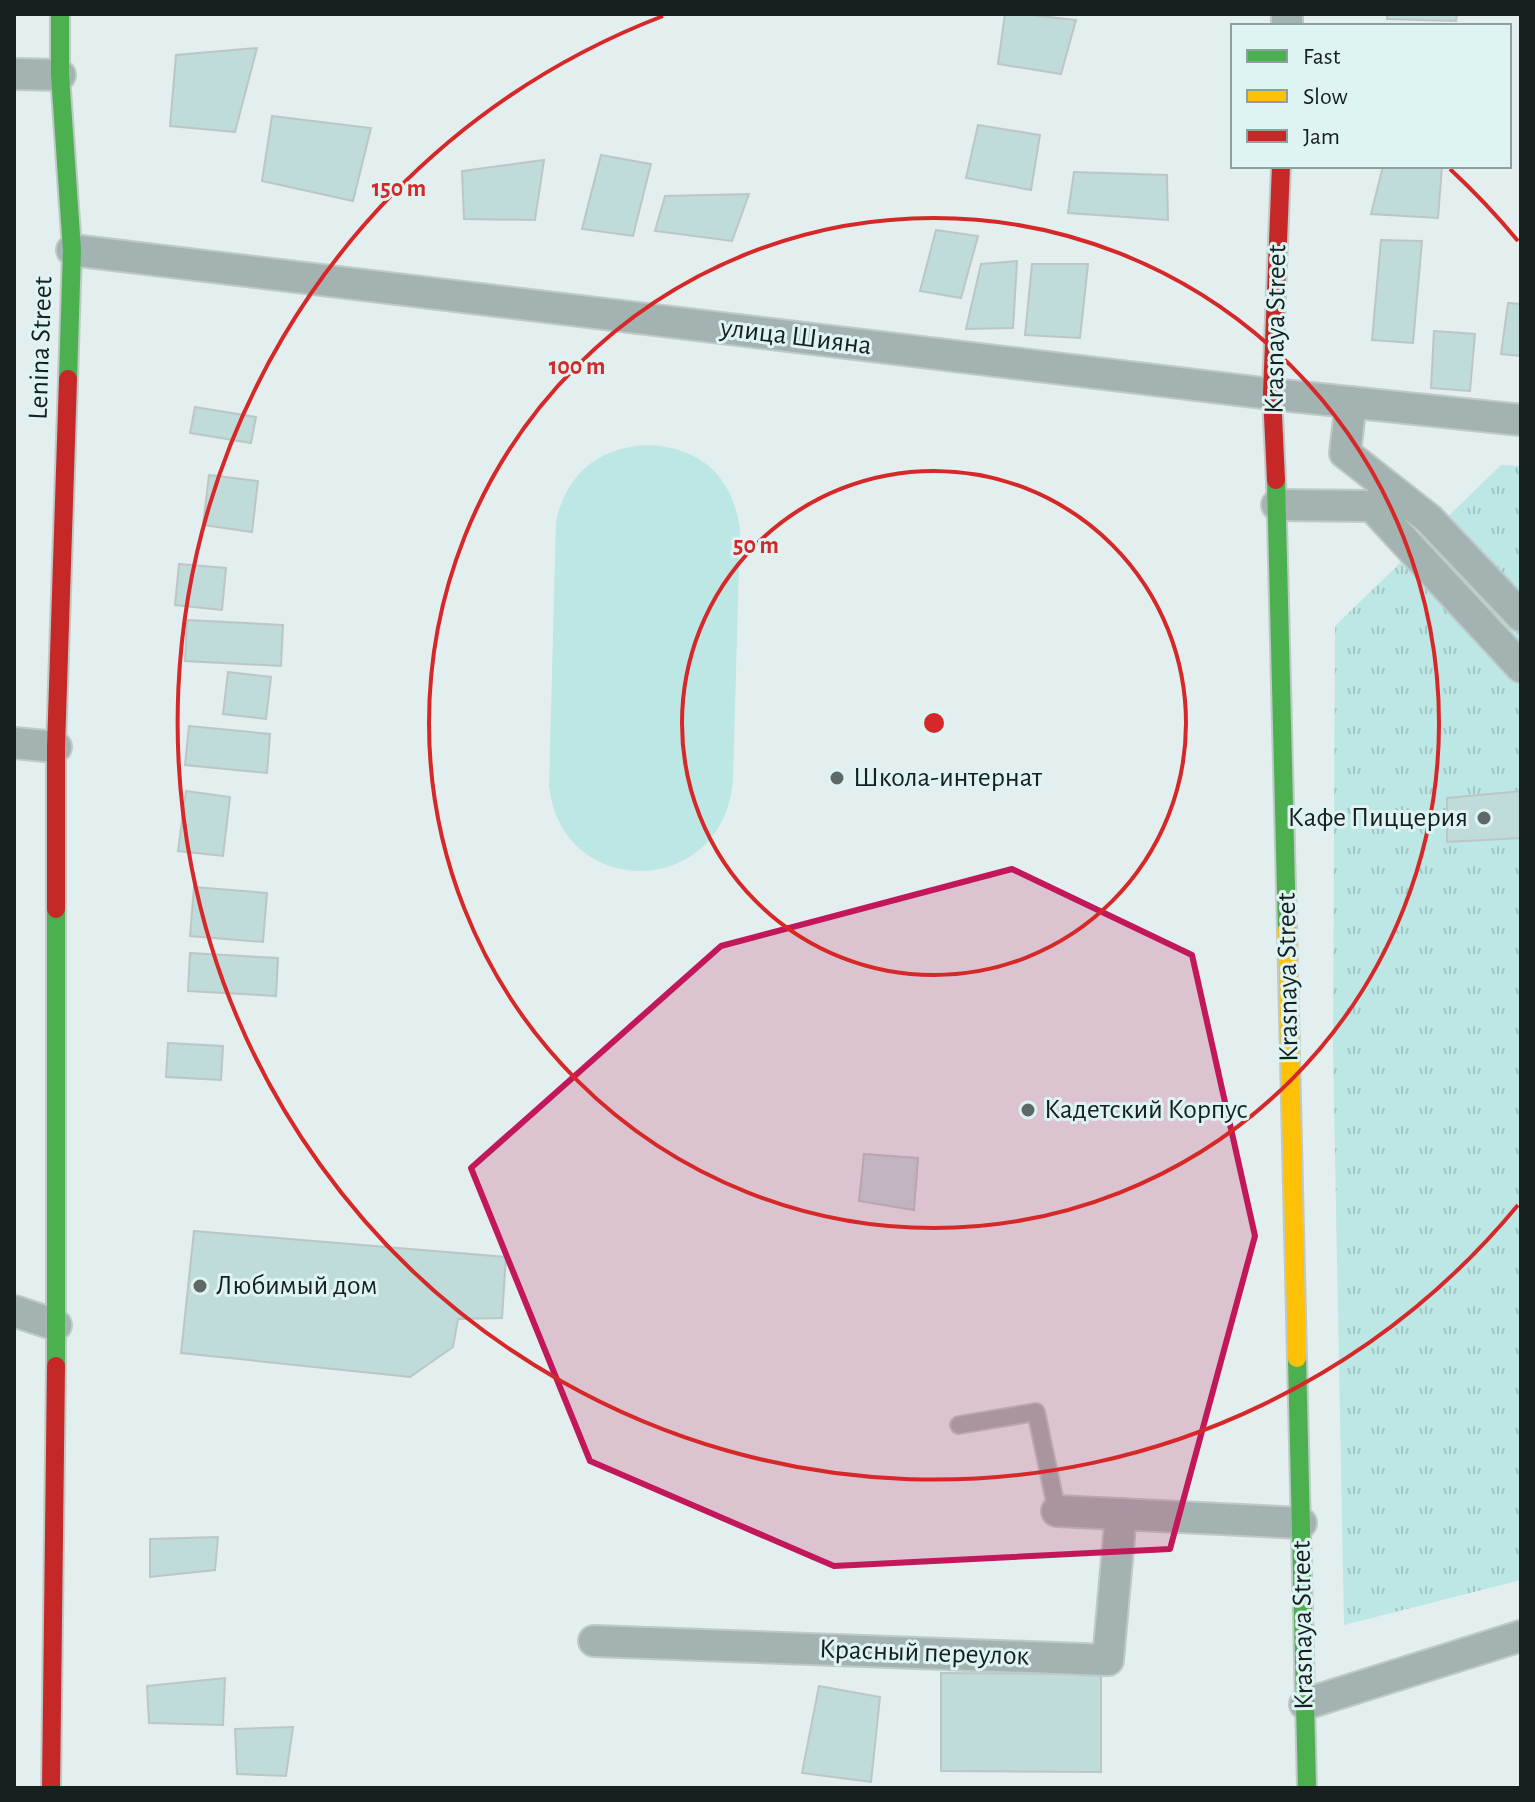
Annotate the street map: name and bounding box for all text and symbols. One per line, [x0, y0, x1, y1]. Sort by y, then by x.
legend [1231, 24, 1511, 168]
text: Fast [1303, 45, 1341, 69]
text: Slow [1303, 85, 1348, 109]
text: Jam [1303, 125, 1340, 149]
text: 150 m [372, 177, 426, 201]
street label: Krasnaya Street [1261, 244, 1291, 414]
street label: Lenina Street [25, 276, 57, 420]
street label: улица Шияна [718, 314, 873, 360]
text: 100 m [549, 355, 605, 379]
text: 50 m [733, 534, 779, 558]
centre of rings [920, 709, 948, 737]
place label: Школа-интернат [853, 764, 1043, 792]
marker: Школа-интернат [828, 769, 846, 787]
place label: Кафе Пиццерия [1288, 804, 1468, 832]
marker: Кафе Пиццерия [1475, 809, 1493, 827]
street label: Krasnaya Street [1273, 892, 1303, 1062]
place label: Кадетский Корпус [1044, 1096, 1248, 1124]
marker: Кадетский Корпус [1019, 1101, 1037, 1119]
place label: Любимый дом [216, 1272, 378, 1300]
marker: Любимый дом [191, 1277, 209, 1295]
street label: Krasnaya Street [1288, 1540, 1318, 1710]
street label: Красный переулок [818, 1635, 1030, 1671]

